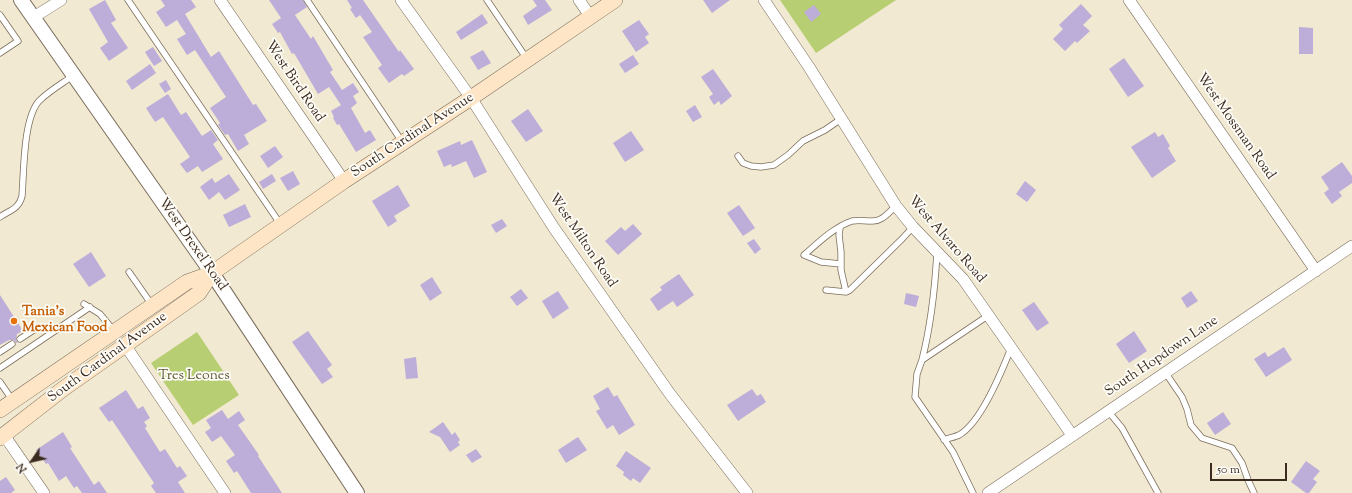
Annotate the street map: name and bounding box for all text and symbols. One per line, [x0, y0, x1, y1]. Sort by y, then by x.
street label: West Bird Road [261, 38, 327, 126]
street label: West Mossman Road [1192, 71, 1278, 183]
street label: South Cardinal Avenue [348, 90, 478, 182]
street label: West Milton Road [544, 191, 620, 291]
street label: West Alvaro Road [904, 193, 988, 287]
street label: West Drexel Road [154, 196, 230, 294]
place label: Tania's Mexican Food [22, 305, 107, 338]
street label: South Cardinal Avenue [45, 309, 171, 407]
street label: South Hopdown Lane [1102, 313, 1222, 401]
marker: Tania's Mexican Food [9, 316, 19, 326]
park label: Tres Leones [158, 369, 230, 385]
north arrow [12, 441, 52, 481]
scale bar [1212, 455, 1289, 481]
text: N [13, 460, 31, 476]
text: 50 m [1217, 461, 1240, 479]

